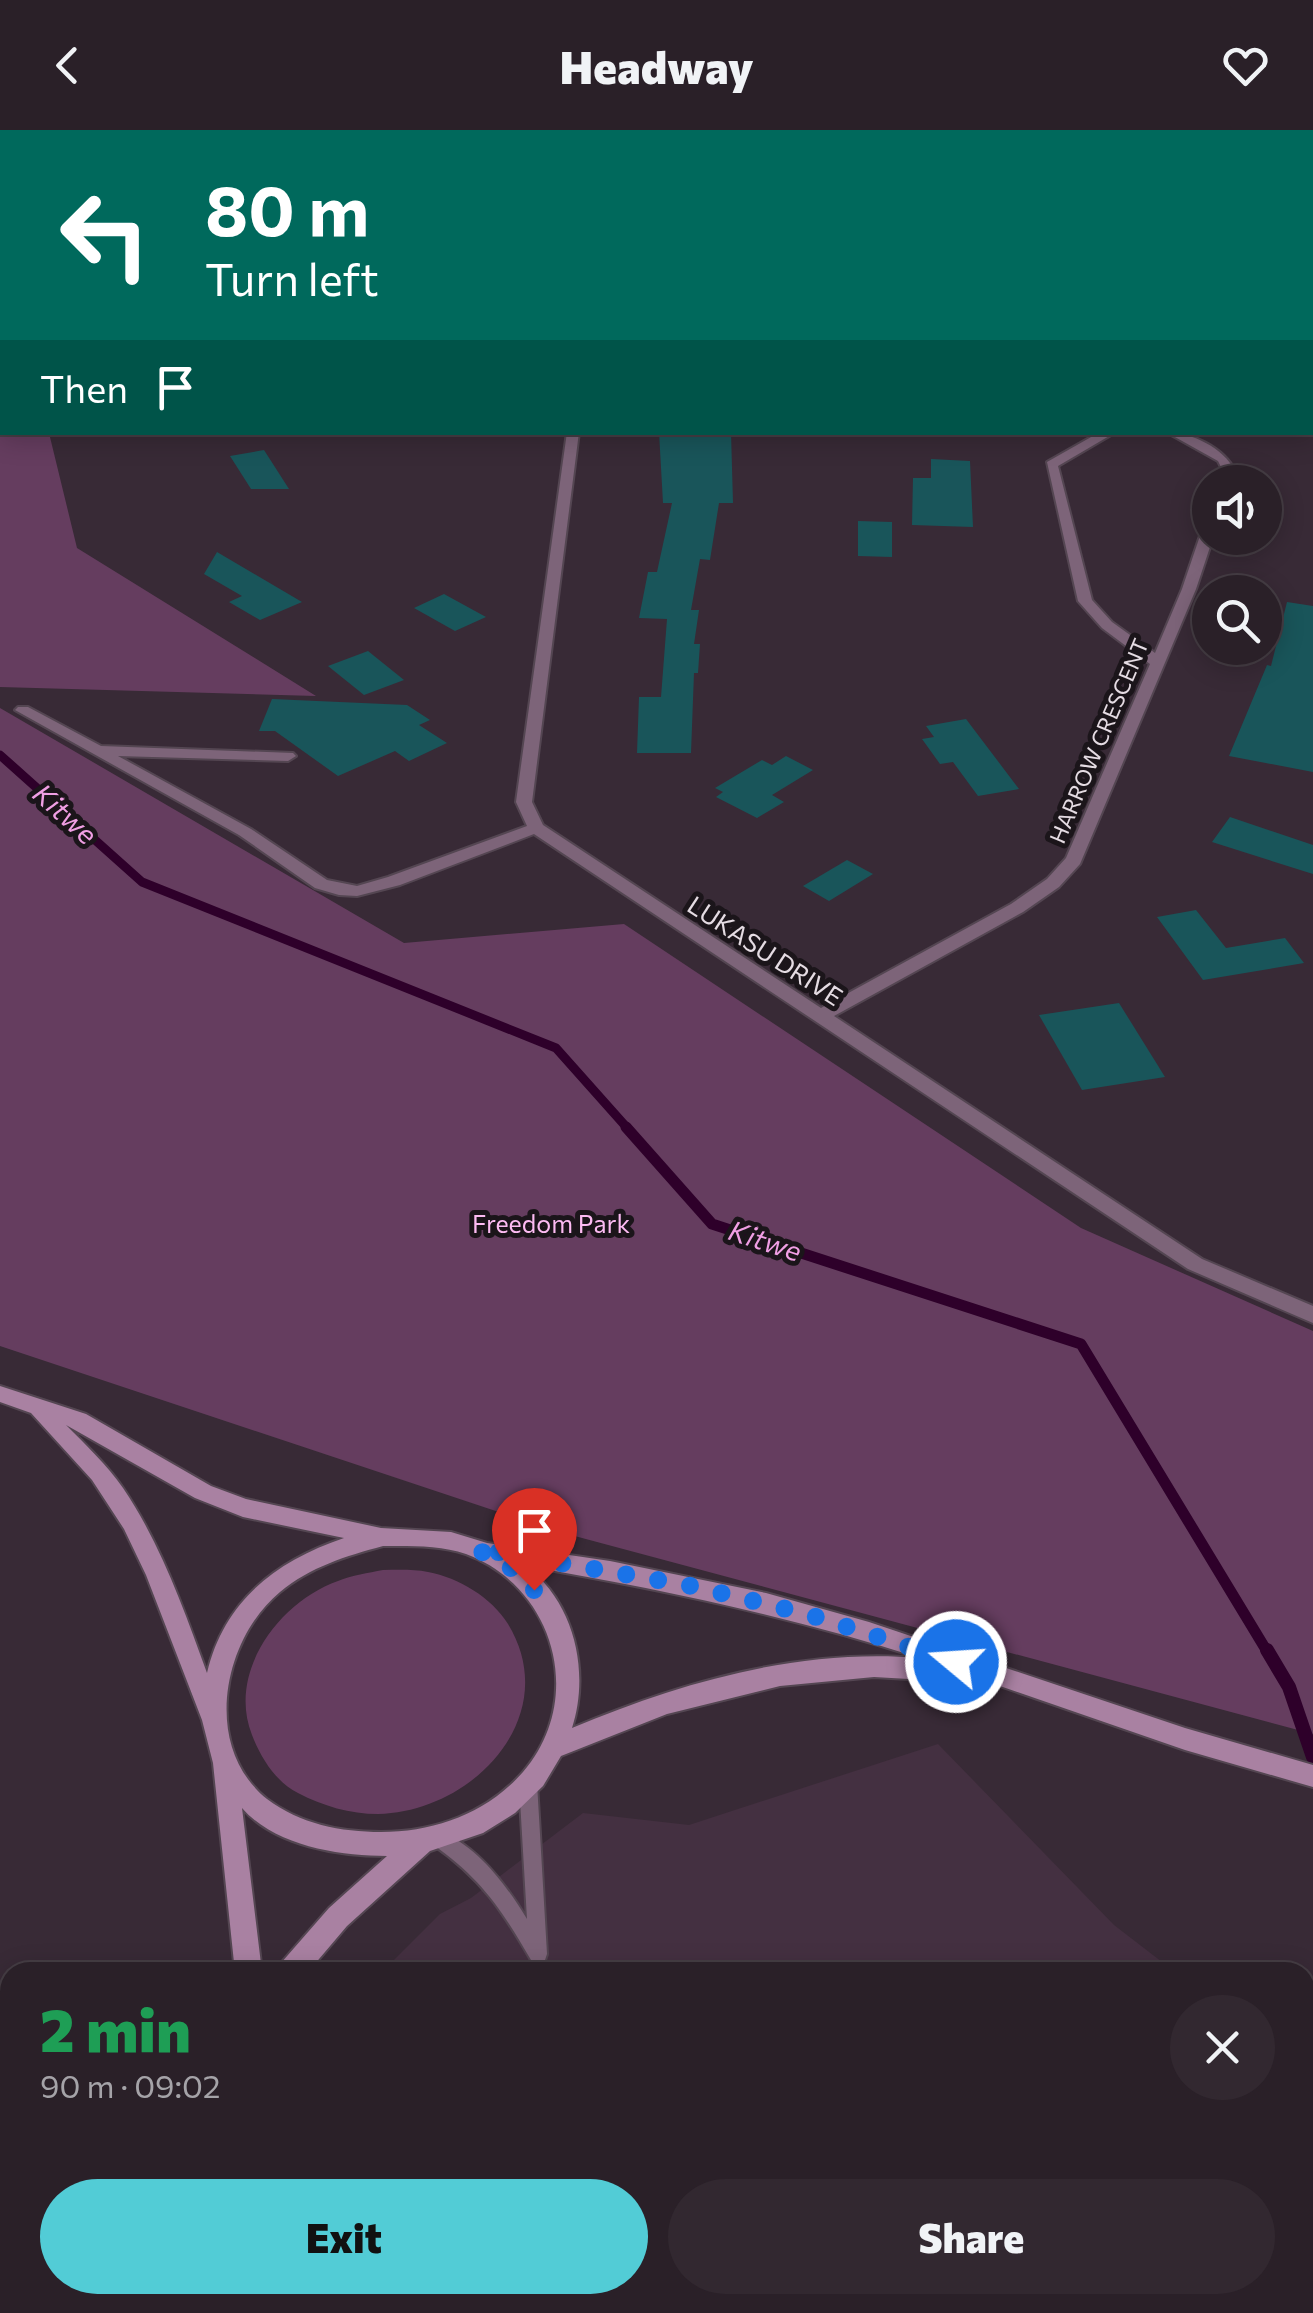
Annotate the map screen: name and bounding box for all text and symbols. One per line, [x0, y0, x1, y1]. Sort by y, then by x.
icon: back [40, 38, 95, 93]
text: Headway [560, 38, 753, 93]
icon: heart [1218, 38, 1273, 93]
text: 80 m [205, 165, 369, 250]
icon: left [40, 170, 170, 300]
text: Turn left [205, 250, 379, 305]
icon: arrive [148, 360, 203, 415]
text: Then [40, 364, 128, 411]
map controls [1192, 465, 1282, 665]
button: sound [1192, 465, 1282, 555]
button: search [1192, 575, 1282, 665]
street label: HARROW CRESCENT [1043, 634, 1154, 847]
water label: Kitwe [27, 776, 105, 851]
street label: LUKASU DRIVE [683, 889, 848, 1011]
park label: Freedom Park [472, 1208, 631, 1238]
water label: Kitwe [725, 1212, 806, 1268]
pin [492, 1488, 577, 1591]
icon: arrive [507, 1503, 562, 1558]
position arrow [904, 1610, 1008, 1714]
text: 2 min [40, 1991, 191, 2064]
button: close [1170, 1995, 1275, 2100]
text: 90 m · 09:02 [40, 2065, 221, 2105]
button: Exit [40, 2179, 648, 2294]
button: Share [668, 2179, 1275, 2294]

